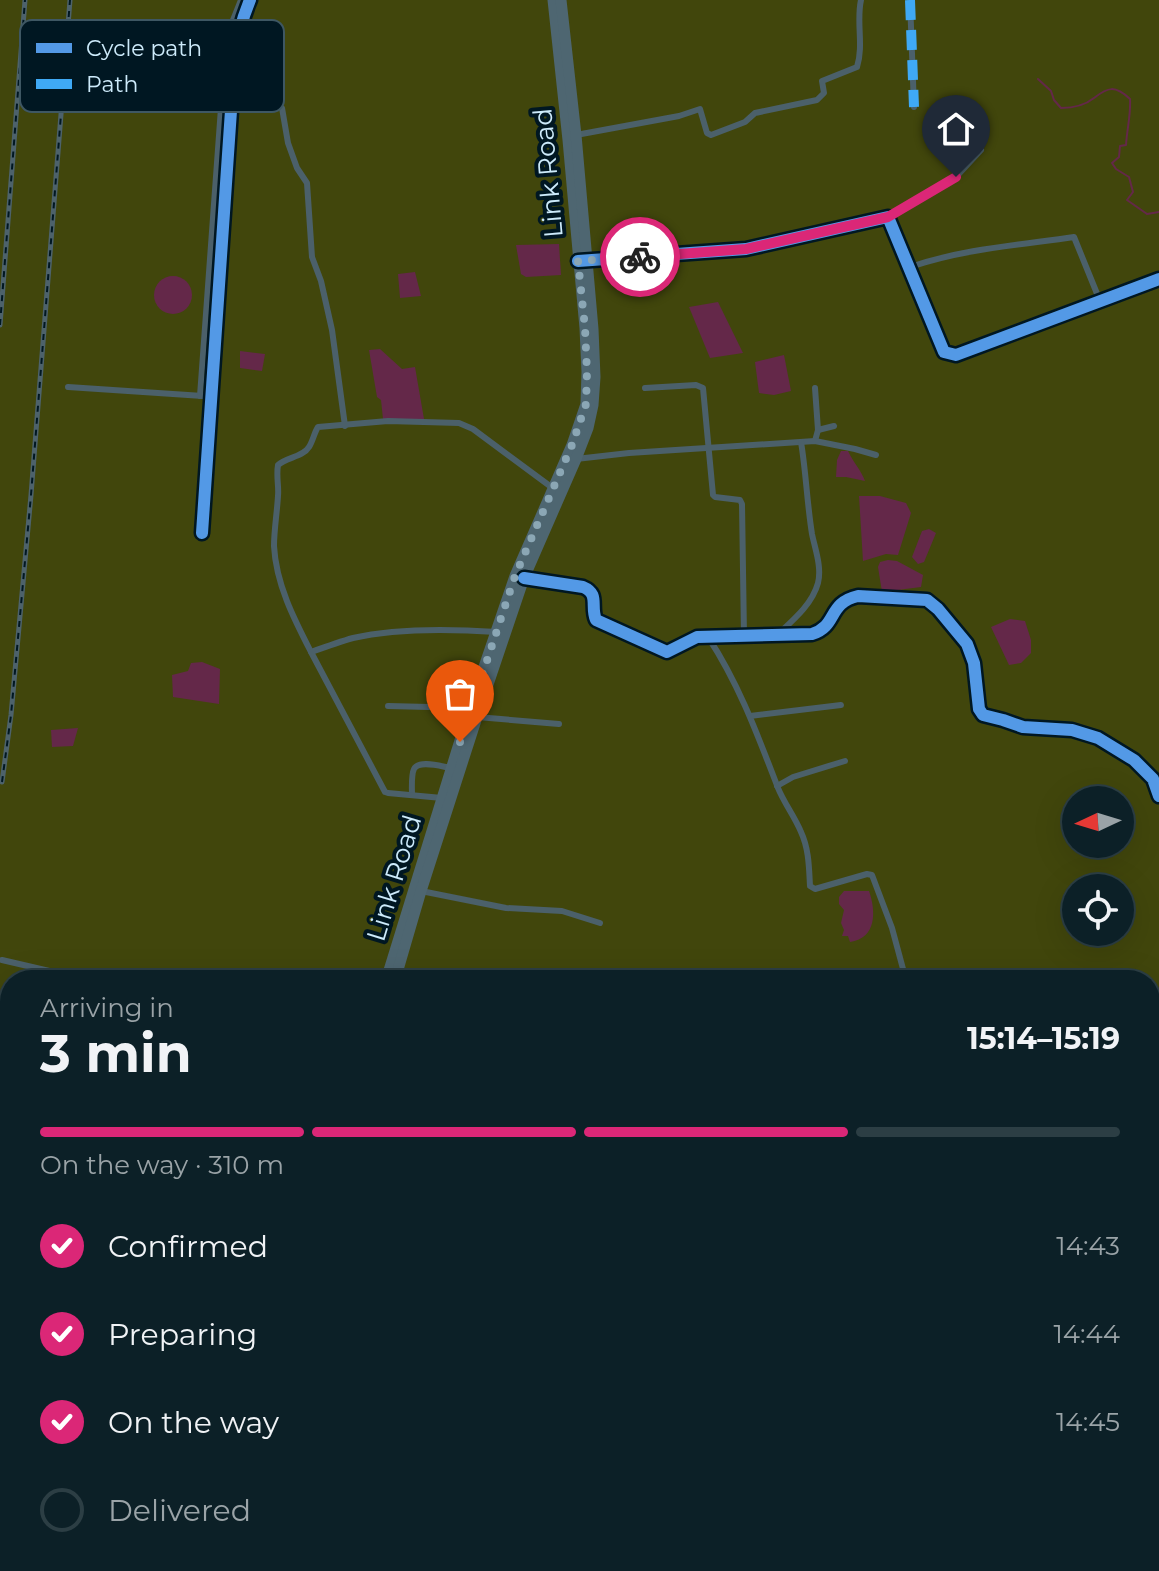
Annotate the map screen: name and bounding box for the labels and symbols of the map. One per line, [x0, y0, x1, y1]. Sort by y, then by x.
legend [20, 20, 284, 112]
text: Cycle path [86, 35, 202, 62]
text: Path [86, 71, 138, 98]
pin [922, 95, 990, 177]
street label: Link Road [526, 107, 570, 239]
courier [600, 217, 680, 297]
pin [426, 660, 494, 742]
north arrow [1062, 786, 1134, 858]
street label: Link Road [360, 811, 428, 945]

